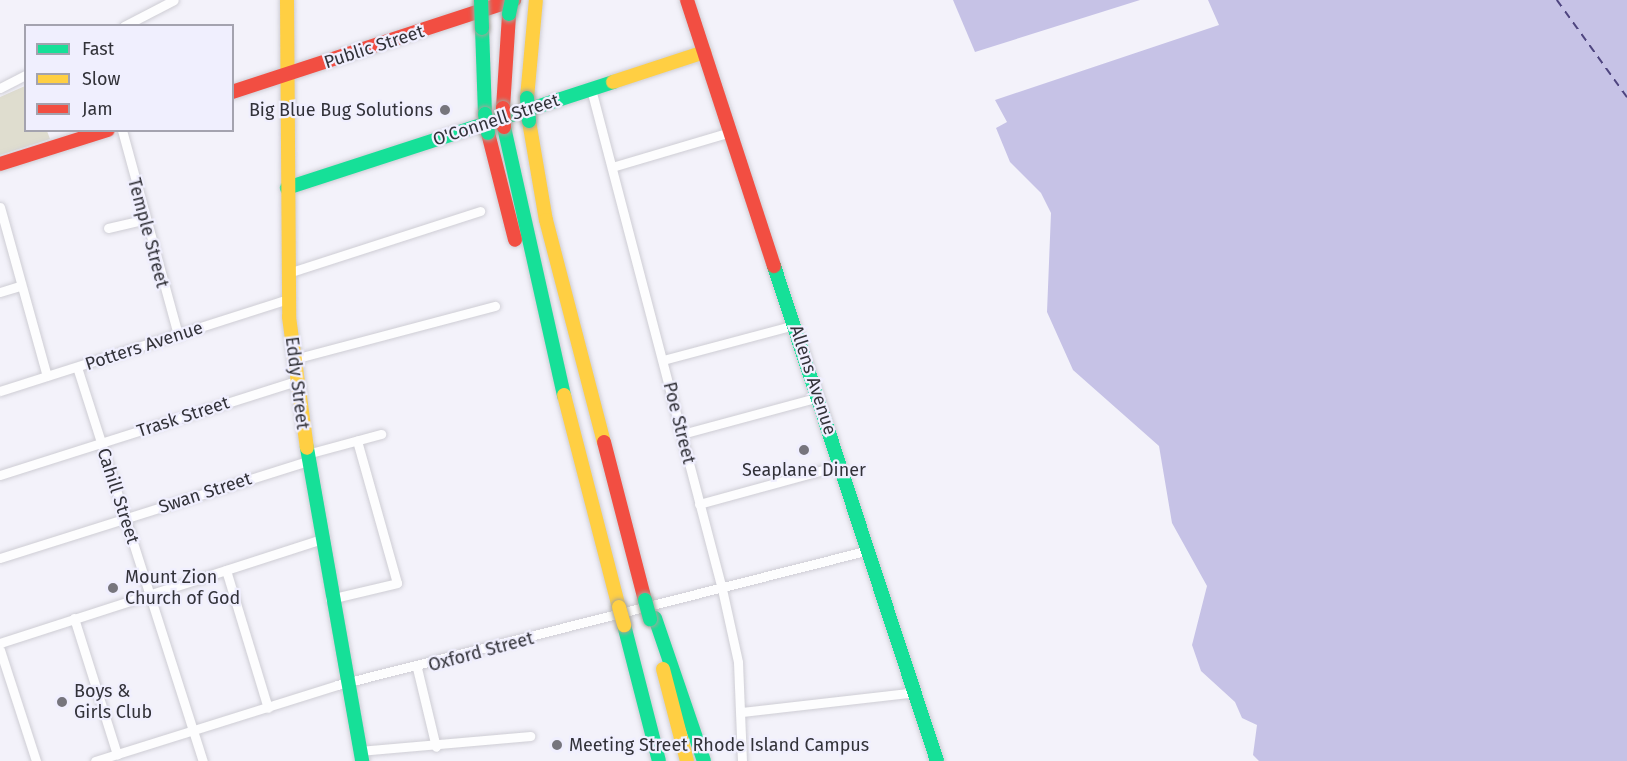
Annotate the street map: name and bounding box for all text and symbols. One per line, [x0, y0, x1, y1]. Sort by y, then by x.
street label: Public Street [321, 21, 427, 73]
legend [24, 24, 234, 132]
text: Fast [82, 38, 114, 60]
text: Slow [82, 68, 120, 90]
street label: O'Connell Street [430, 89, 562, 151]
text: Jam [82, 98, 113, 120]
place label: Big Blue Bug Solutions [249, 99, 433, 121]
marker: Big Blue Bug Solutions [438, 103, 452, 117]
street label: Temple Street [123, 176, 173, 290]
street label: Potters Avenue [82, 317, 206, 375]
street label: Allens Avenue [785, 322, 841, 438]
street label: Eddy Street [281, 335, 313, 431]
street label: Poe Street [658, 380, 700, 466]
street label: Trask Street [134, 392, 232, 442]
marker: Seaplane Diner [797, 443, 811, 457]
street label: Cahill Street [92, 445, 144, 547]
place label: Seaplane Diner [742, 459, 866, 481]
street label: Swan Street [156, 468, 254, 518]
place label: Mount Zion Church of God [125, 567, 240, 610]
marker: Mount Zion Church of God [106, 581, 120, 595]
street label: Oxford Street [426, 628, 536, 676]
place label: Boys & Girls Club [74, 681, 152, 724]
marker: Boys & Girls Club [55, 695, 69, 709]
place label: Meeting Street Rhode Island Campus [569, 734, 869, 756]
marker: Meeting Street Rhode Island Campus [550, 738, 564, 752]

